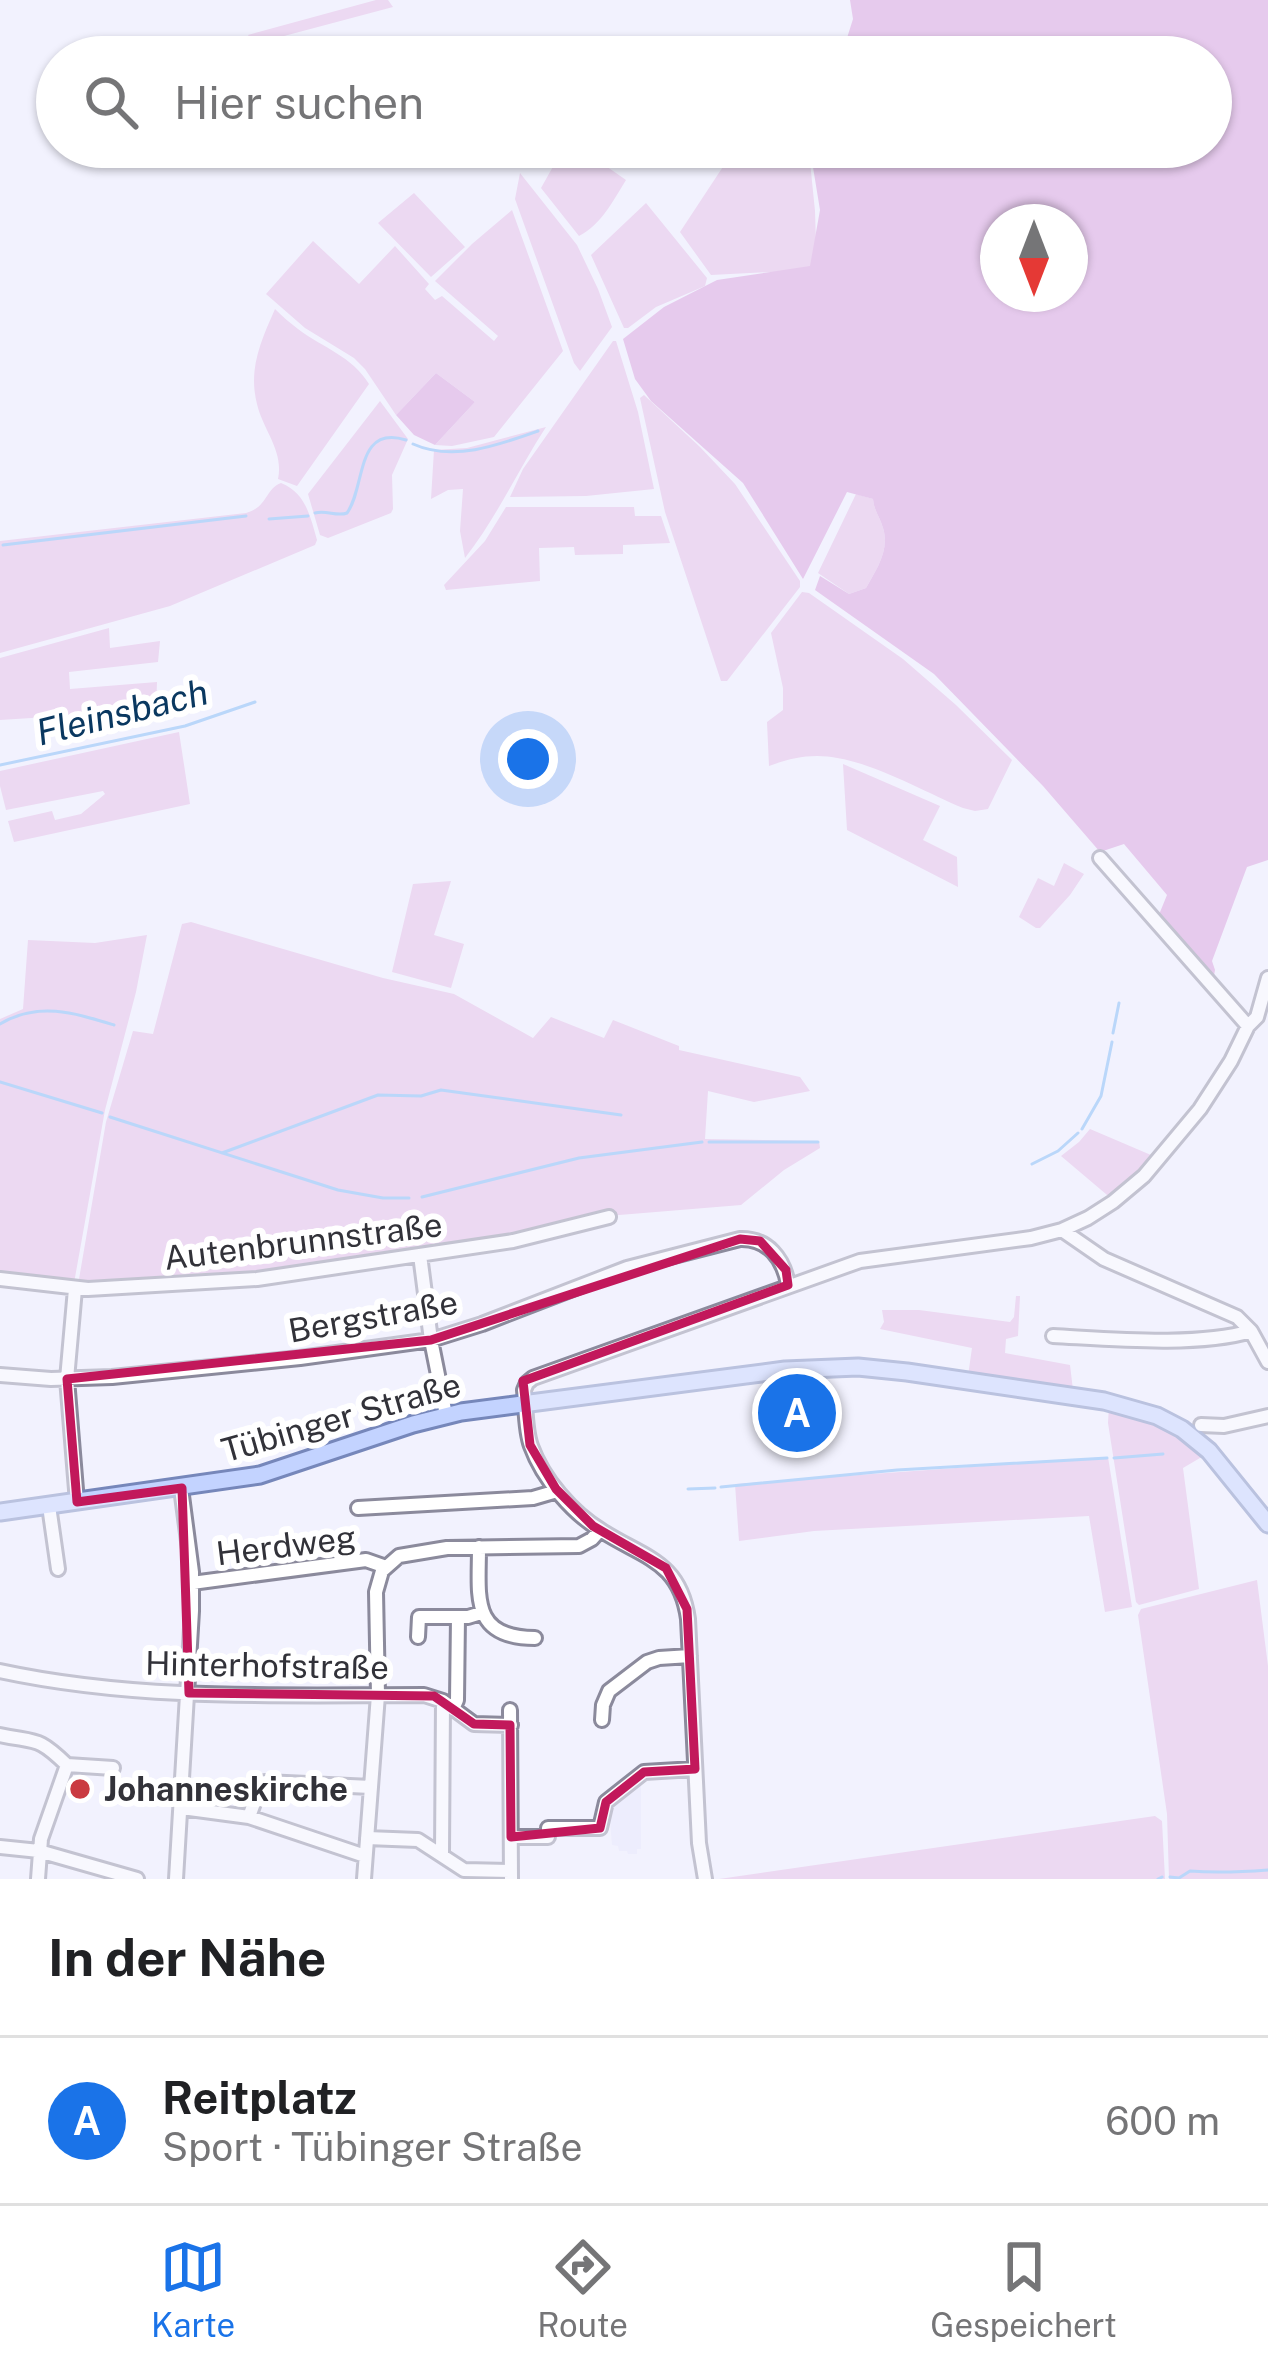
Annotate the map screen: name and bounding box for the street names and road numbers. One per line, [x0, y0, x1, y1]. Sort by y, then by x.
street label: Autenbrunnstraße [162, 1205, 444, 1277]
street label: Bergstraße [285, 1282, 461, 1350]
street label: Tübinger Straße [217, 1365, 465, 1469]
street label: Herdweg [214, 1518, 358, 1572]
street label: Hinterhofstraße [145, 1644, 389, 1686]

